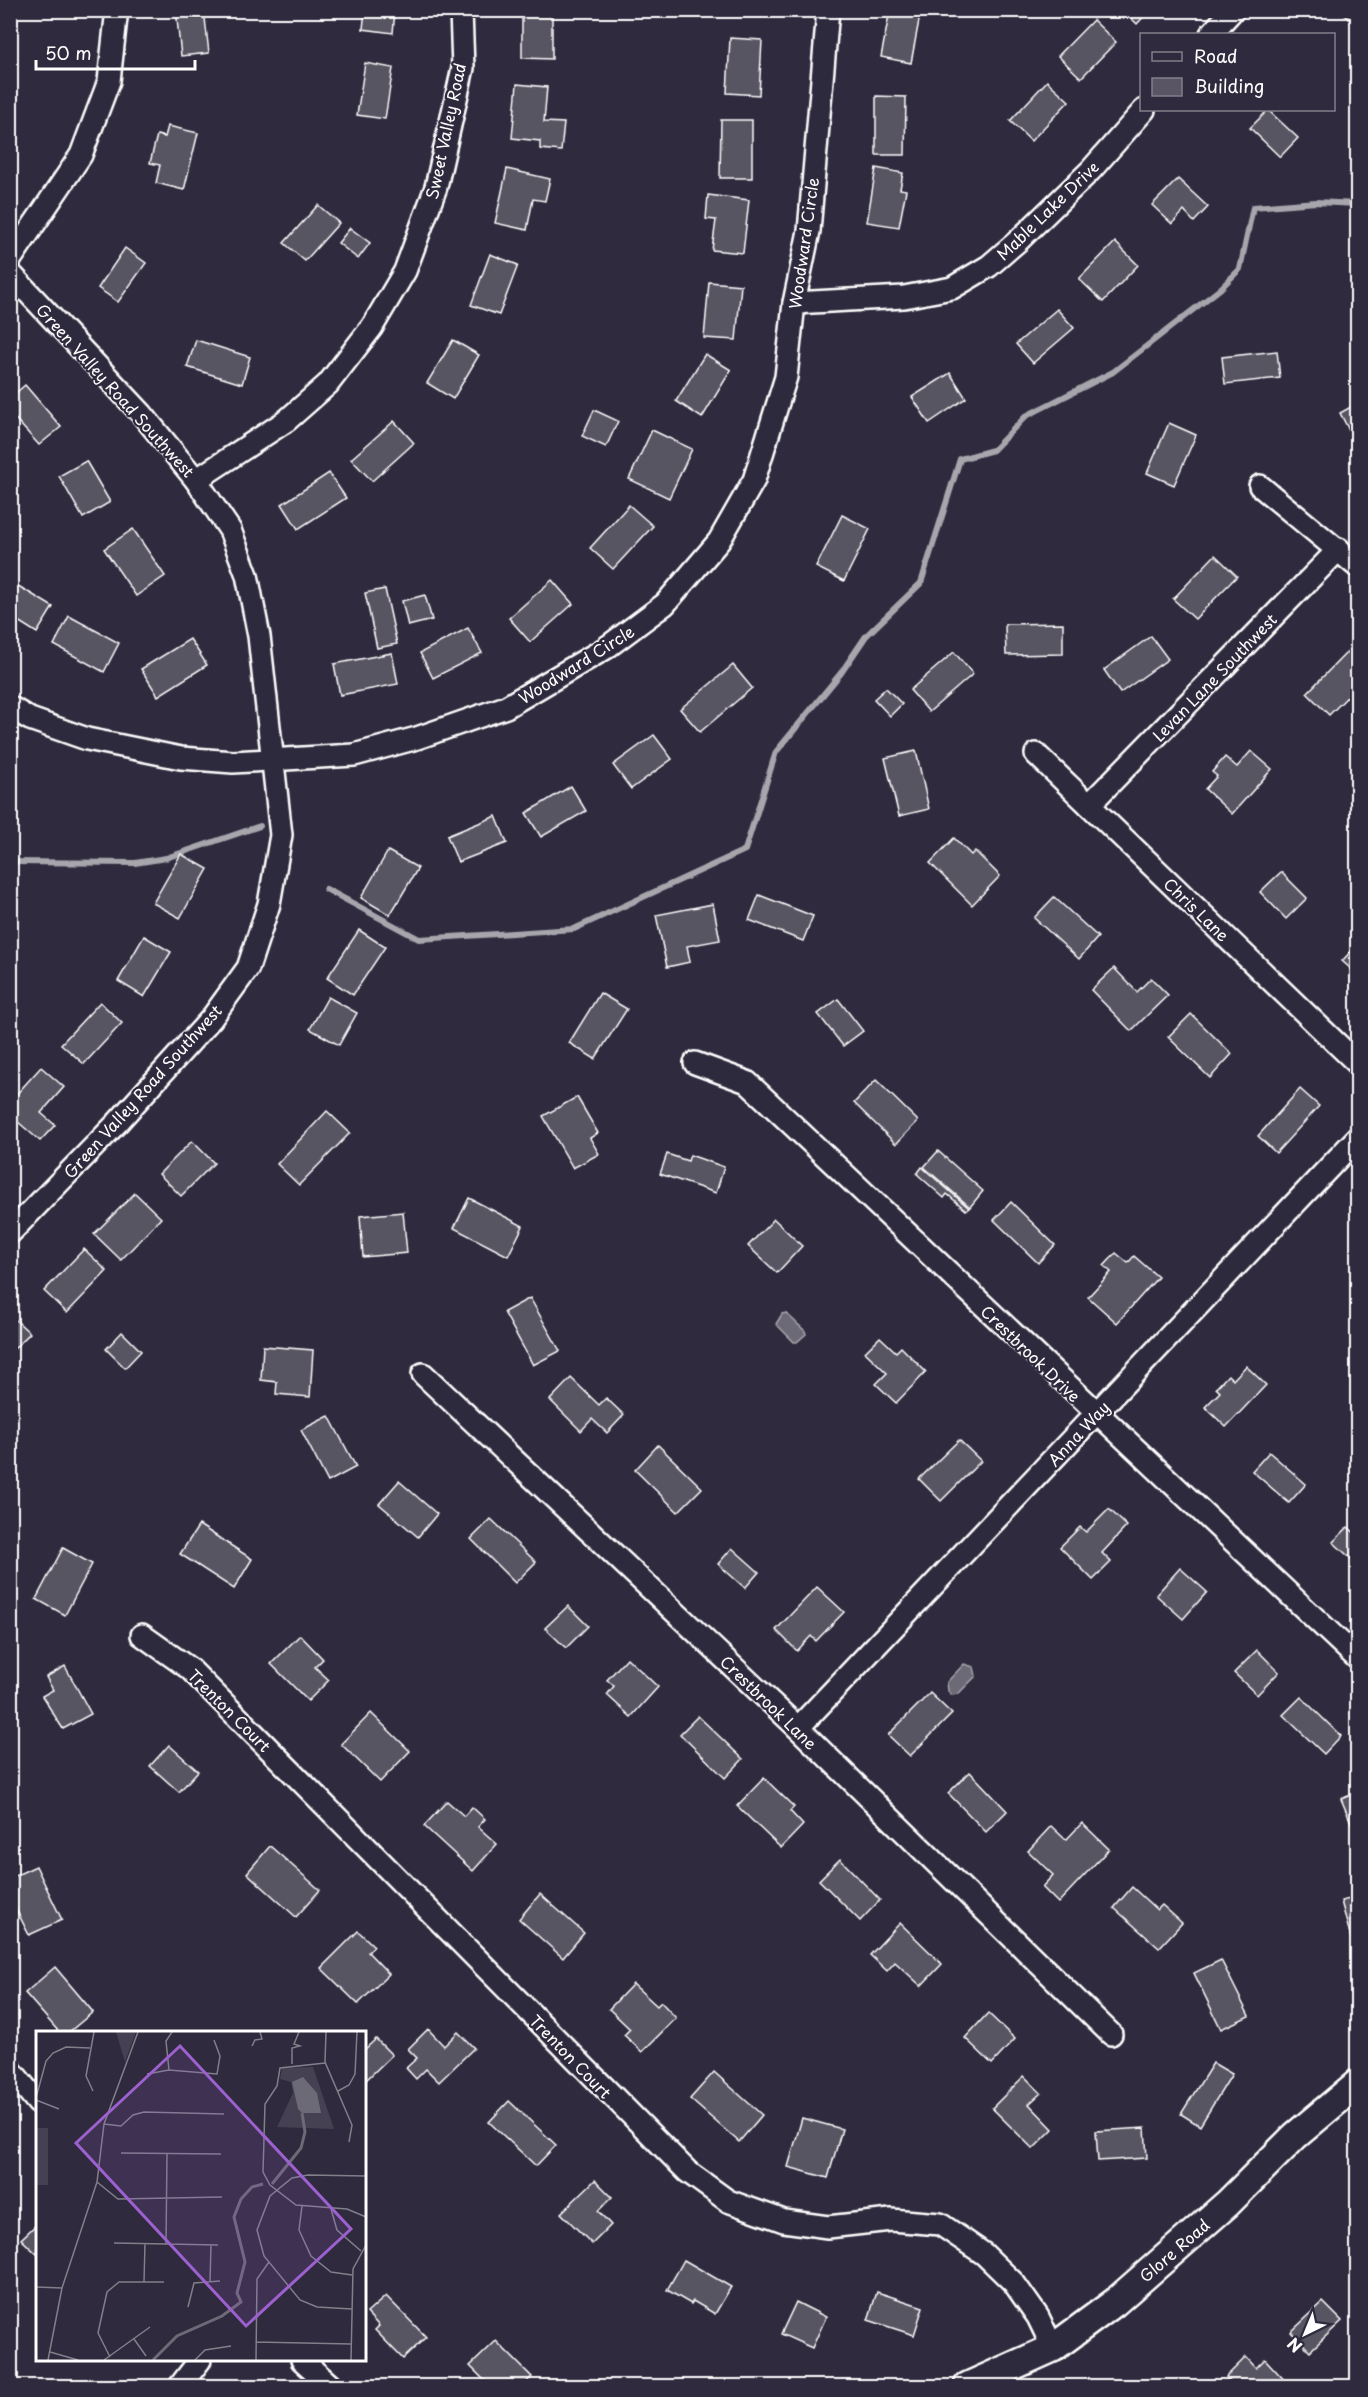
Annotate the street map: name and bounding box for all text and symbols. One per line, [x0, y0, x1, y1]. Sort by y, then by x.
scale bar [36, 33, 195, 71]
legend [1140, 33, 1335, 111]
text: 50 m [45, 39, 92, 66]
text: Road [1194, 42, 1238, 69]
street label: Sweet Valley Road [419, 61, 471, 201]
text: Building [1194, 72, 1264, 99]
street label: Mable Lake Drive [990, 155, 1104, 265]
street label: Woodward Circle [782, 176, 824, 310]
street label: Green Valley Road Southwest [31, 298, 201, 482]
street label: Levan Lane Southwest [1146, 607, 1282, 747]
street label: Woodward Circle [513, 619, 639, 709]
street label: Chris Lane [1159, 872, 1235, 946]
street label: Green Valley Road Southwest [57, 999, 227, 1183]
street label: Crestbrook Drive [976, 1299, 1086, 1407]
street label: Anna Way [1041, 1395, 1115, 1471]
street label: Crestbrook Lane [715, 1649, 823, 1755]
street label: Trenton Court [183, 1663, 277, 1757]
street label: Trenton Court [525, 2009, 618, 2104]
inset map [36, 2031, 366, 2361]
street label: Glore Road [1134, 2213, 1214, 2287]
north arrow [1275, 2304, 1335, 2364]
text: N [1281, 2333, 1307, 2359]

